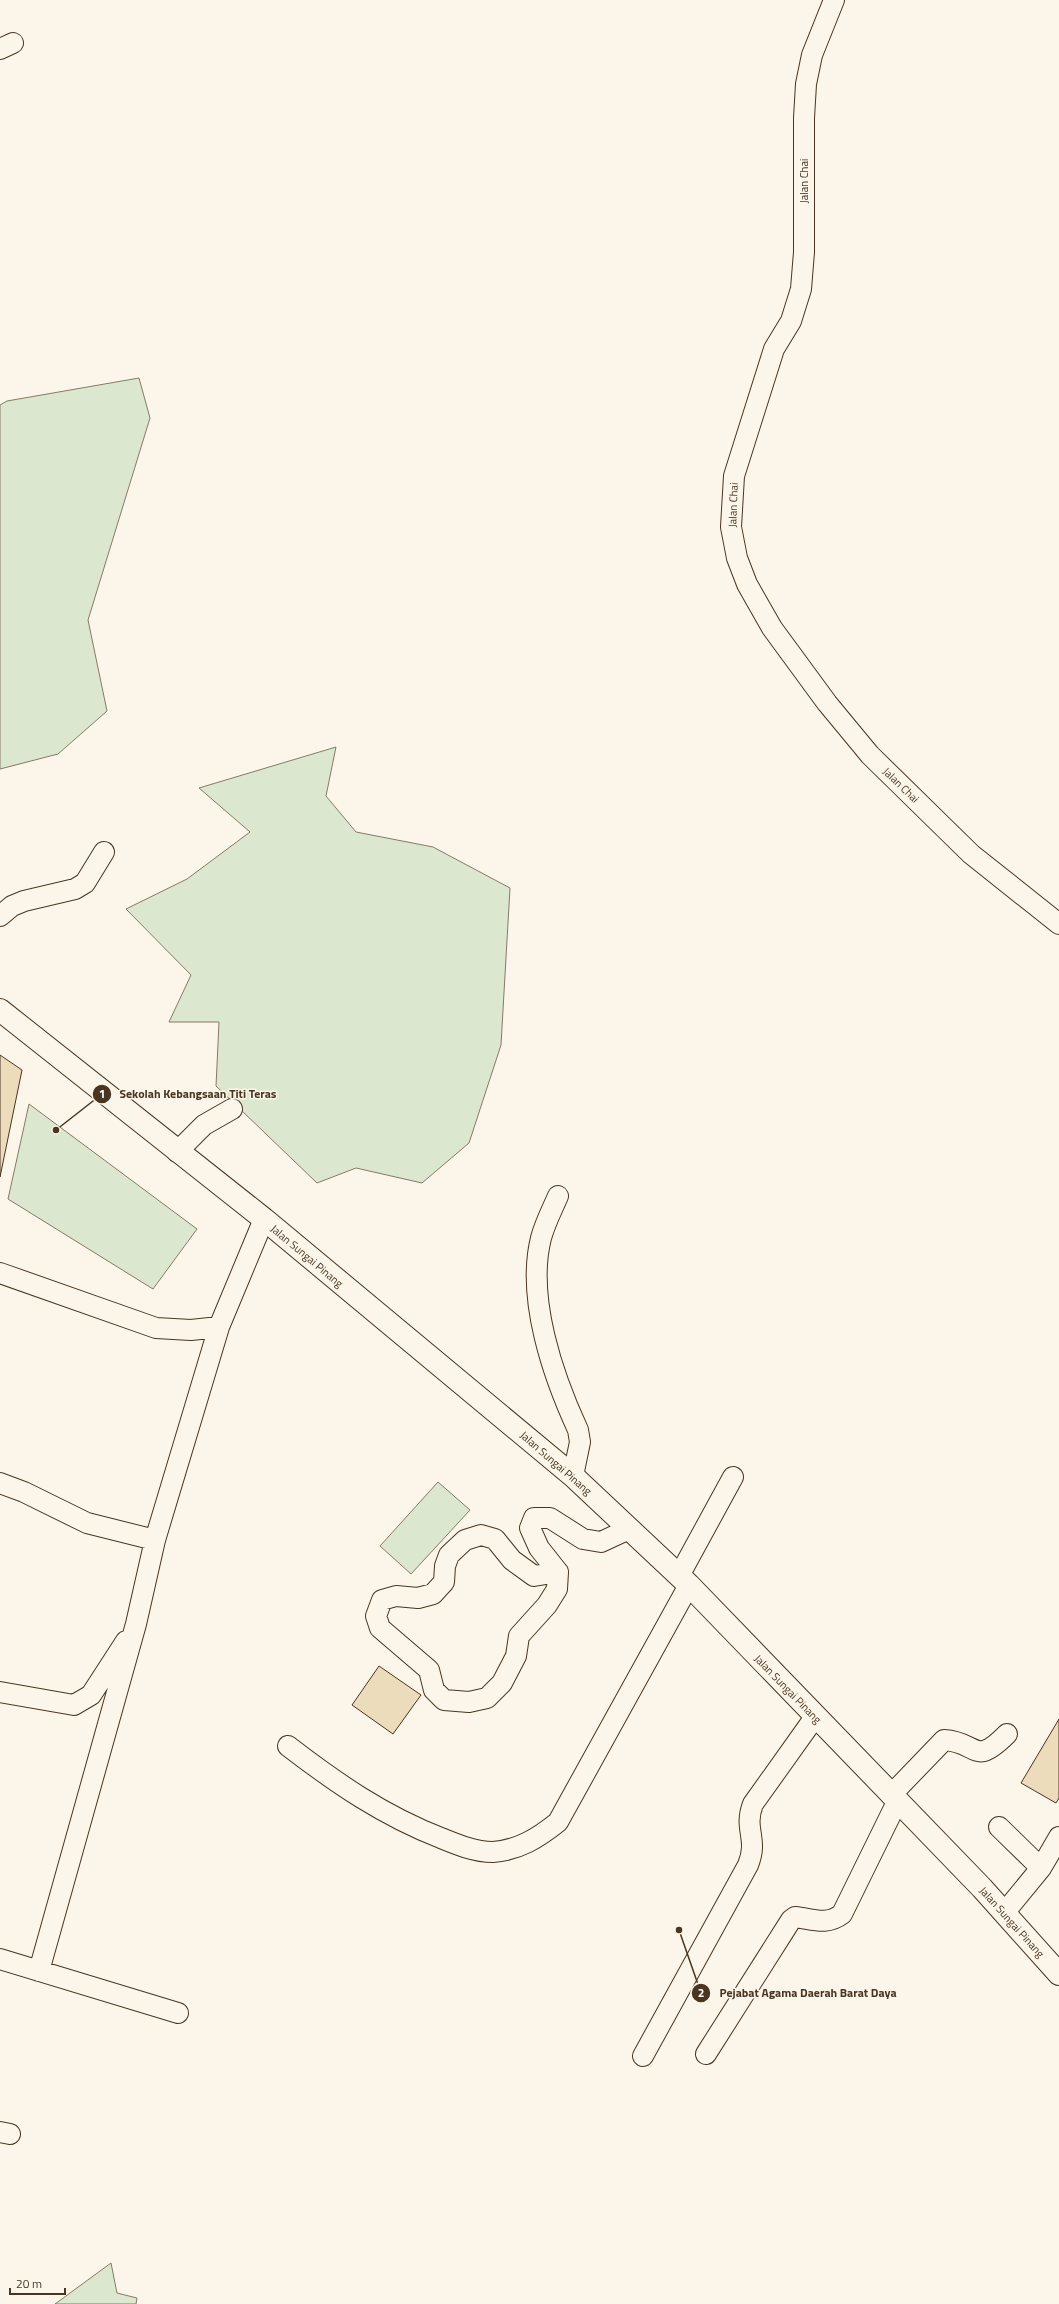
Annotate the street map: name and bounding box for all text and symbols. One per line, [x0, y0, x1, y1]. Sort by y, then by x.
street label: Jalan Chai [796, 159, 812, 203]
street label: Jalan Chai [724, 482, 742, 528]
street label: Jalan Chai [879, 764, 923, 806]
callout: Sekolah Kebangsaan Titi Teras [92, 1082, 285, 1106]
text: 1 [99, 1084, 105, 1103]
text: Sekolah Kebangsaan Titi Teras [119, 1084, 277, 1103]
street label: Jalan Sungai Pinang [267, 1221, 347, 1291]
street label: Jalan Sungai Pinang [517, 1427, 596, 1499]
street label: Jalan Sungai Pinang [751, 1651, 825, 1727]
street label: Jalan Sungai Pinang [976, 1883, 1049, 1961]
callout: Pejabat Agama Daerah Barat Daya [691, 1981, 904, 2005]
text: 2 [698, 1983, 704, 2002]
text: Pejabat Agama Daerah Barat Daya [719, 1983, 897, 2002]
scale bar [10, 2270, 65, 2296]
text: 20 m [16, 2274, 42, 2293]

